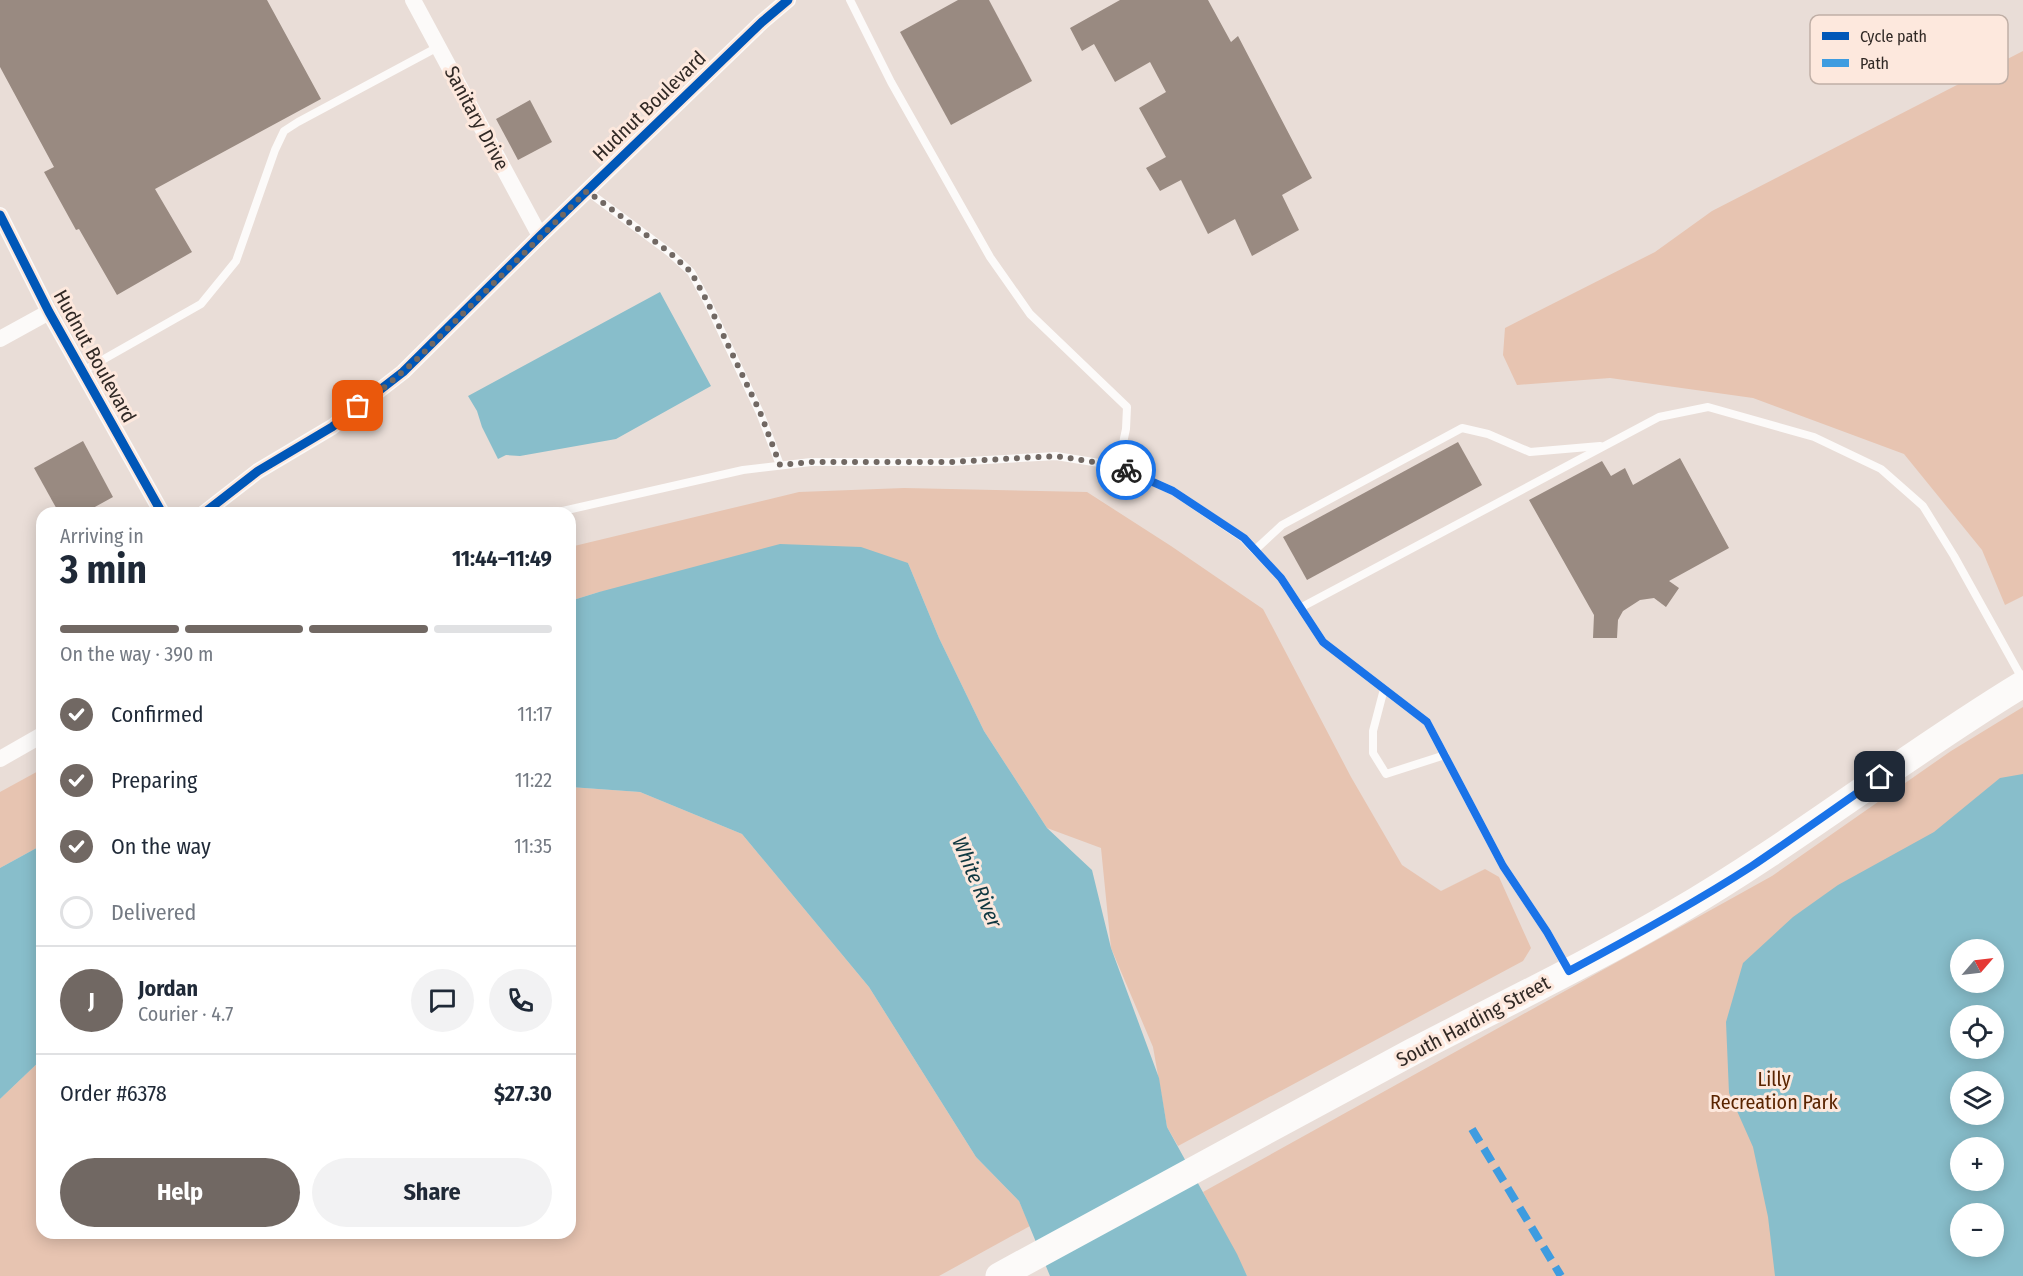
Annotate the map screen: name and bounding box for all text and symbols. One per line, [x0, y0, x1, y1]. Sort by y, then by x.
legend [1810, 15, 2008, 84]
text: Cycle path [1860, 27, 1927, 46]
street label: Hudnut Boulevard [587, 46, 711, 166]
text: Path [1860, 54, 1889, 73]
street label: Sanitary Drive [440, 62, 514, 174]
street label: Hudnut Boulevard [49, 285, 141, 427]
pin [332, 380, 383, 431]
icon: bag [341, 389, 374, 422]
courier [1096, 440, 1156, 500]
icon: bike [1110, 454, 1143, 487]
text: Arriving in [60, 524, 144, 548]
text: 11:44–11:49 [452, 545, 552, 572]
text: 3 min [60, 547, 147, 593]
text: On the way · 390 m [60, 642, 213, 666]
icon: check [60, 698, 93, 731]
text: Confirmed [111, 701, 204, 728]
text: 11:17 [517, 702, 552, 726]
pin [1854, 751, 1905, 802]
icon: home [1863, 760, 1896, 793]
icon: check [60, 764, 93, 797]
text: Preparing [111, 767, 197, 794]
text: 11:22 [515, 768, 552, 792]
icon: check [60, 830, 93, 863]
text: On the way [111, 833, 211, 860]
water label: White River [946, 833, 1008, 932]
text: 11:35 [514, 834, 552, 858]
text: Delivered [111, 899, 196, 926]
north arrow [1950, 939, 2004, 993]
map controls [1950, 939, 2004, 1257]
button: chat [411, 969, 474, 1032]
button: phone [489, 969, 552, 1032]
street label: South Harding Street [1392, 970, 1554, 1072]
text: Jordan [138, 975, 198, 1002]
text: J [88, 987, 95, 1014]
text: Courier · 4.7 [138, 1002, 233, 1026]
button: locate [1950, 1005, 2004, 1059]
park label: Lilly Recreation Park [1710, 1067, 1839, 1114]
button: layers [1950, 1071, 2004, 1125]
text: Order #6378 [60, 1080, 167, 1107]
text: $27.30 [494, 1080, 552, 1107]
button: + [1950, 1137, 2004, 1191]
button: Help [60, 1158, 300, 1227]
button: Share [312, 1158, 552, 1227]
button: − [1950, 1203, 2004, 1257]

